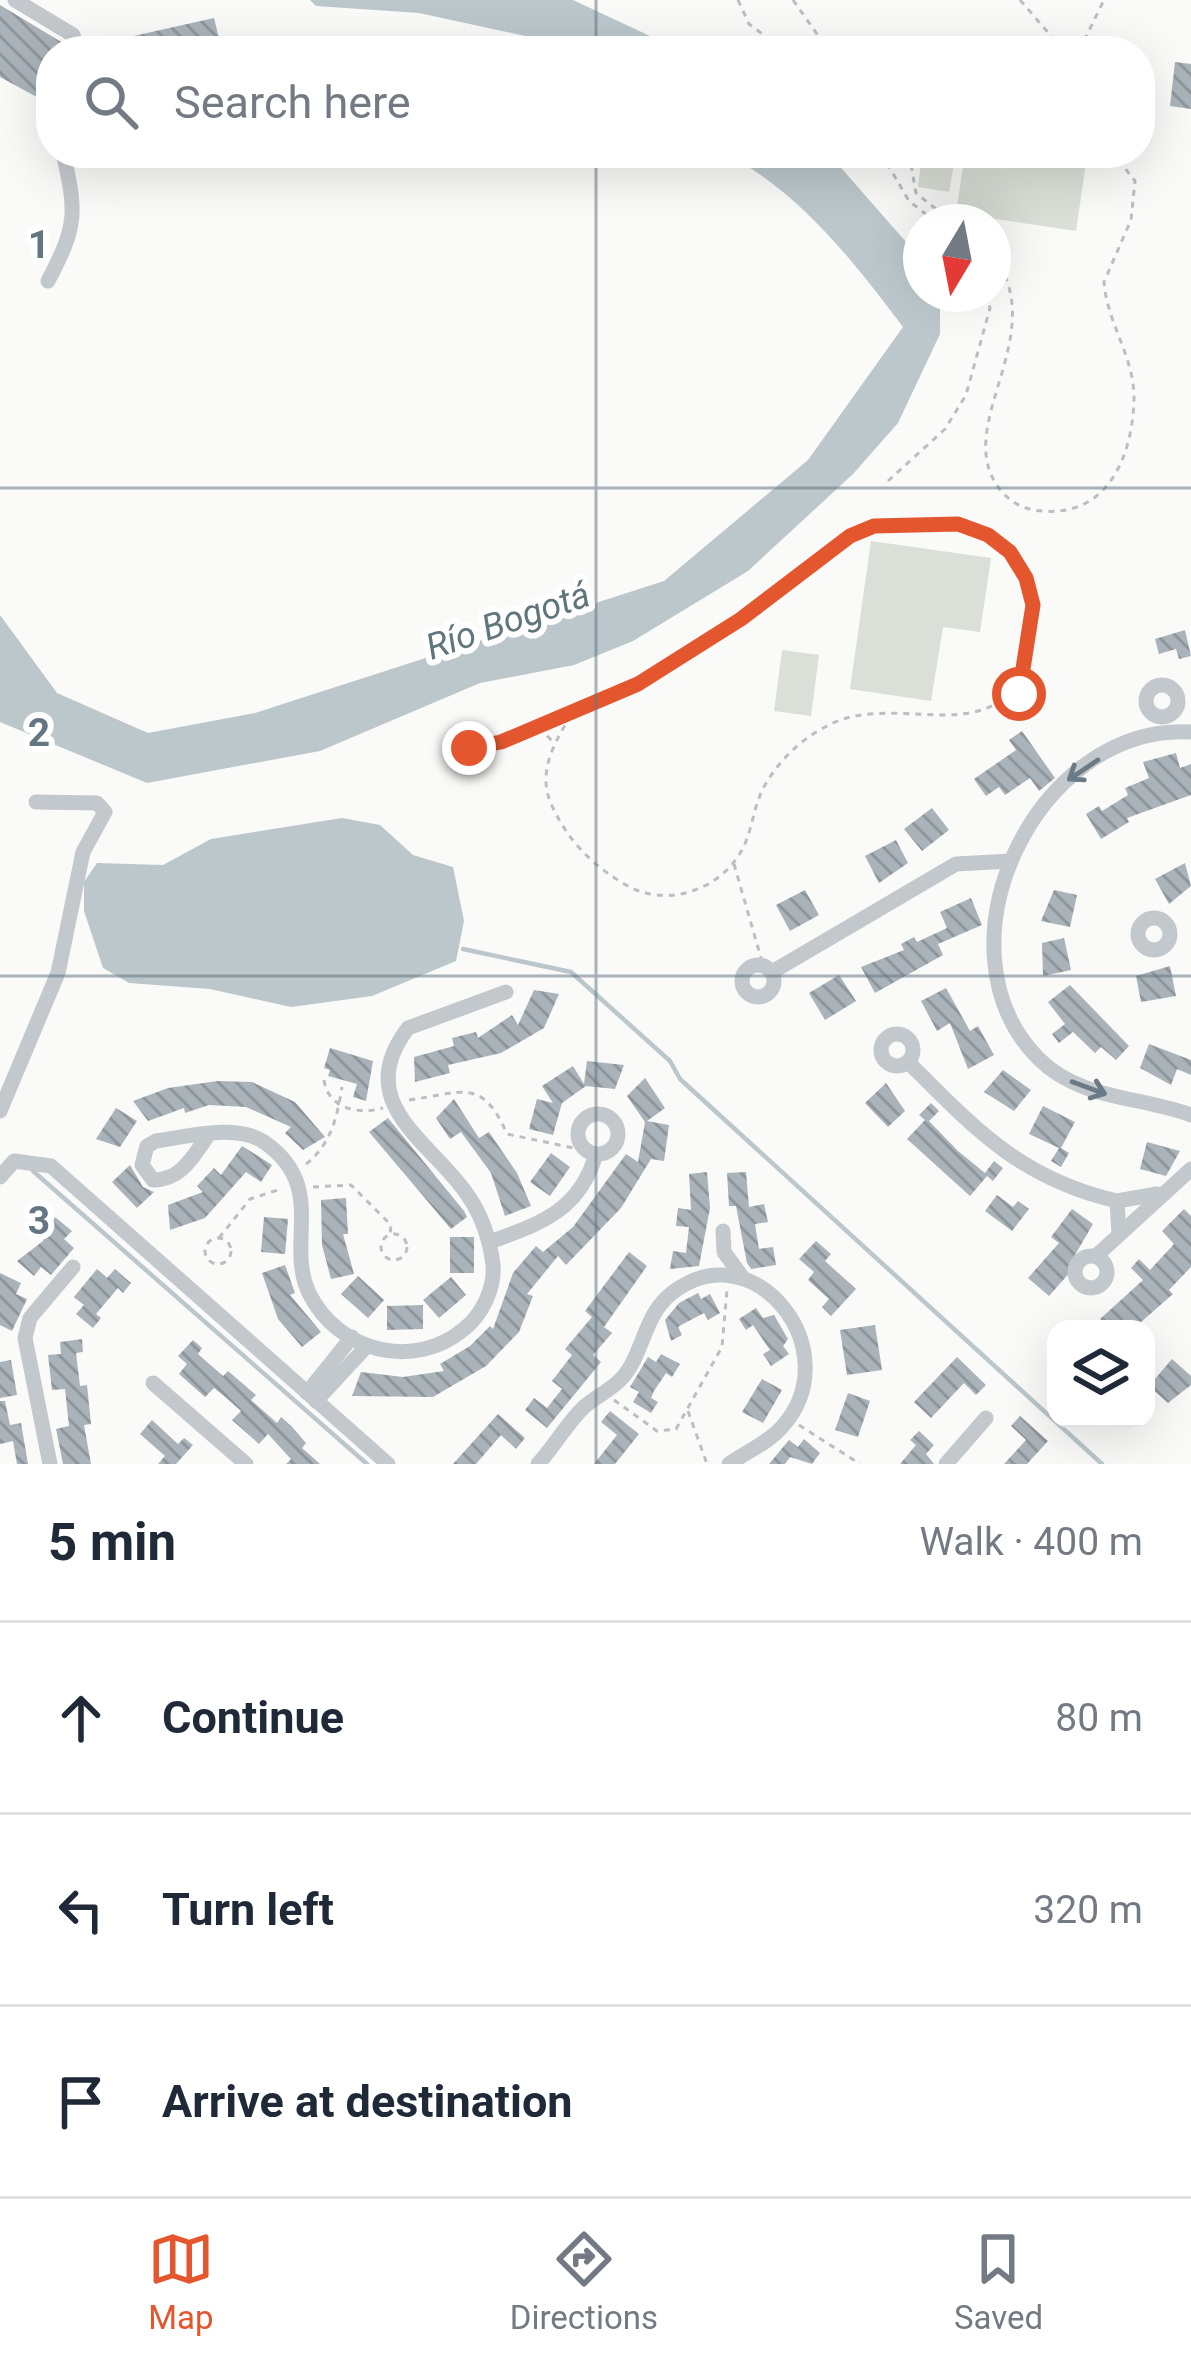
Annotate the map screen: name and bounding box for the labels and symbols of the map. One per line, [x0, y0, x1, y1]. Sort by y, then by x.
north arrow [903, 204, 1011, 312]
text: 1 [28, 222, 50, 268]
water label: Río Bogotá [421, 573, 595, 669]
route start [992, 667, 1046, 721]
text: 2 [28, 710, 50, 756]
route end [442, 721, 496, 775]
one-way arrow [1067, 758, 1101, 783]
one-way arrow [1069, 1079, 1106, 1100]
text: 3 [28, 1198, 50, 1244]

